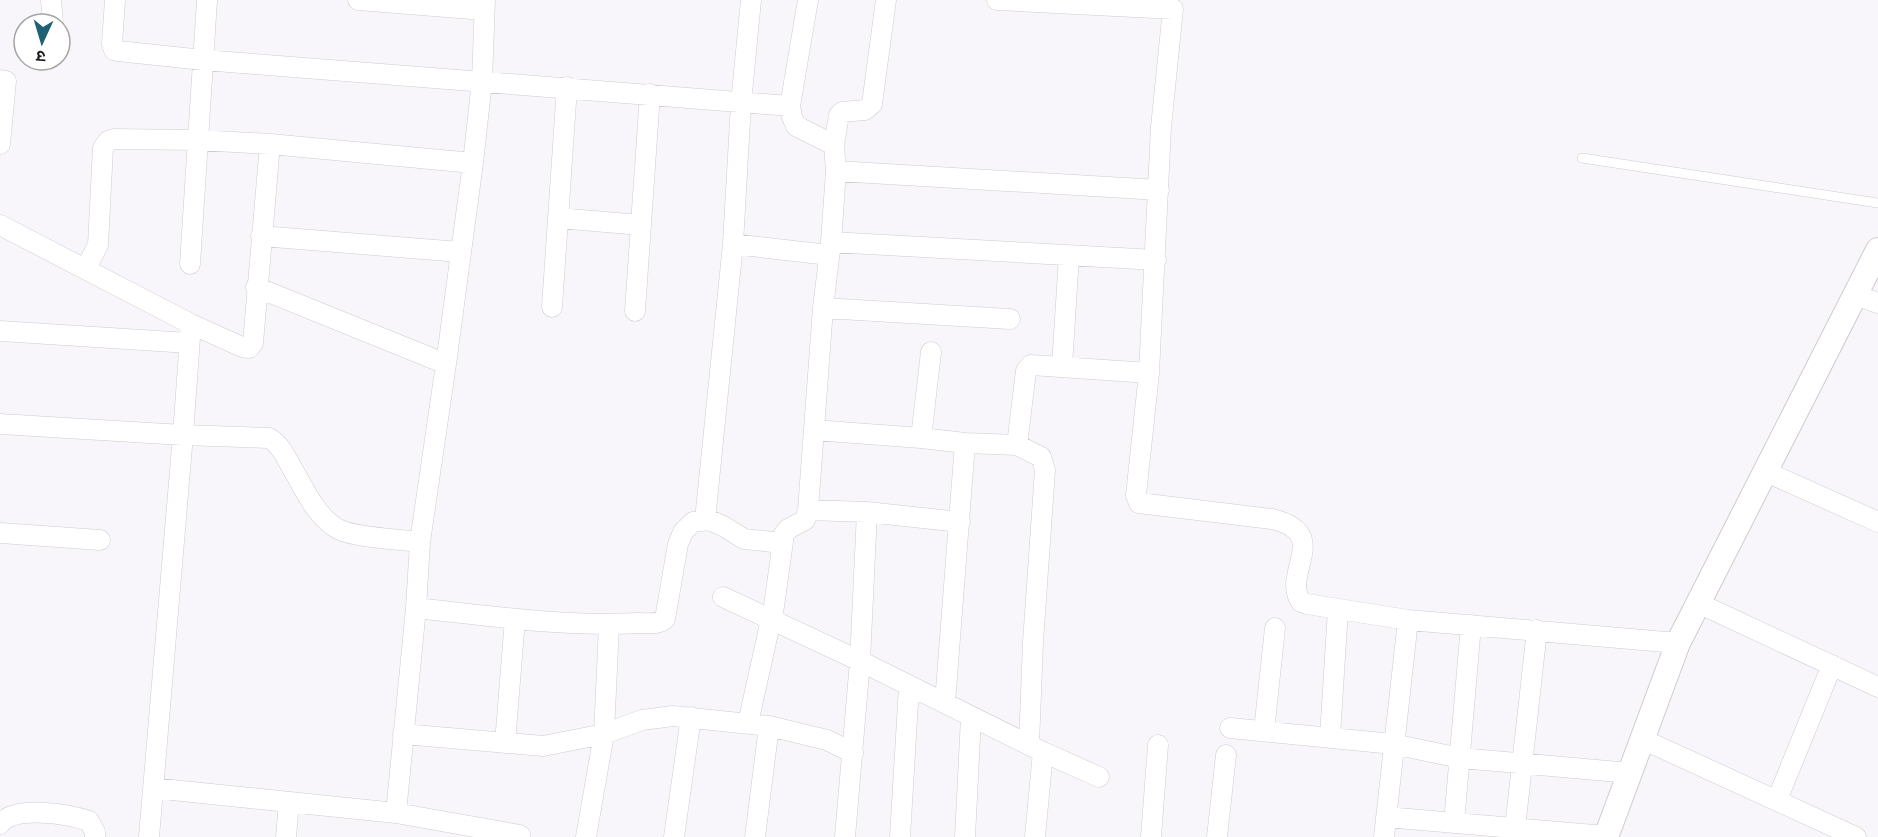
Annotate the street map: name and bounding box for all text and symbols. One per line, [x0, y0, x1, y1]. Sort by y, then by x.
north arrow [12, 12, 72, 72]
text: उ [35, 47, 46, 66]

